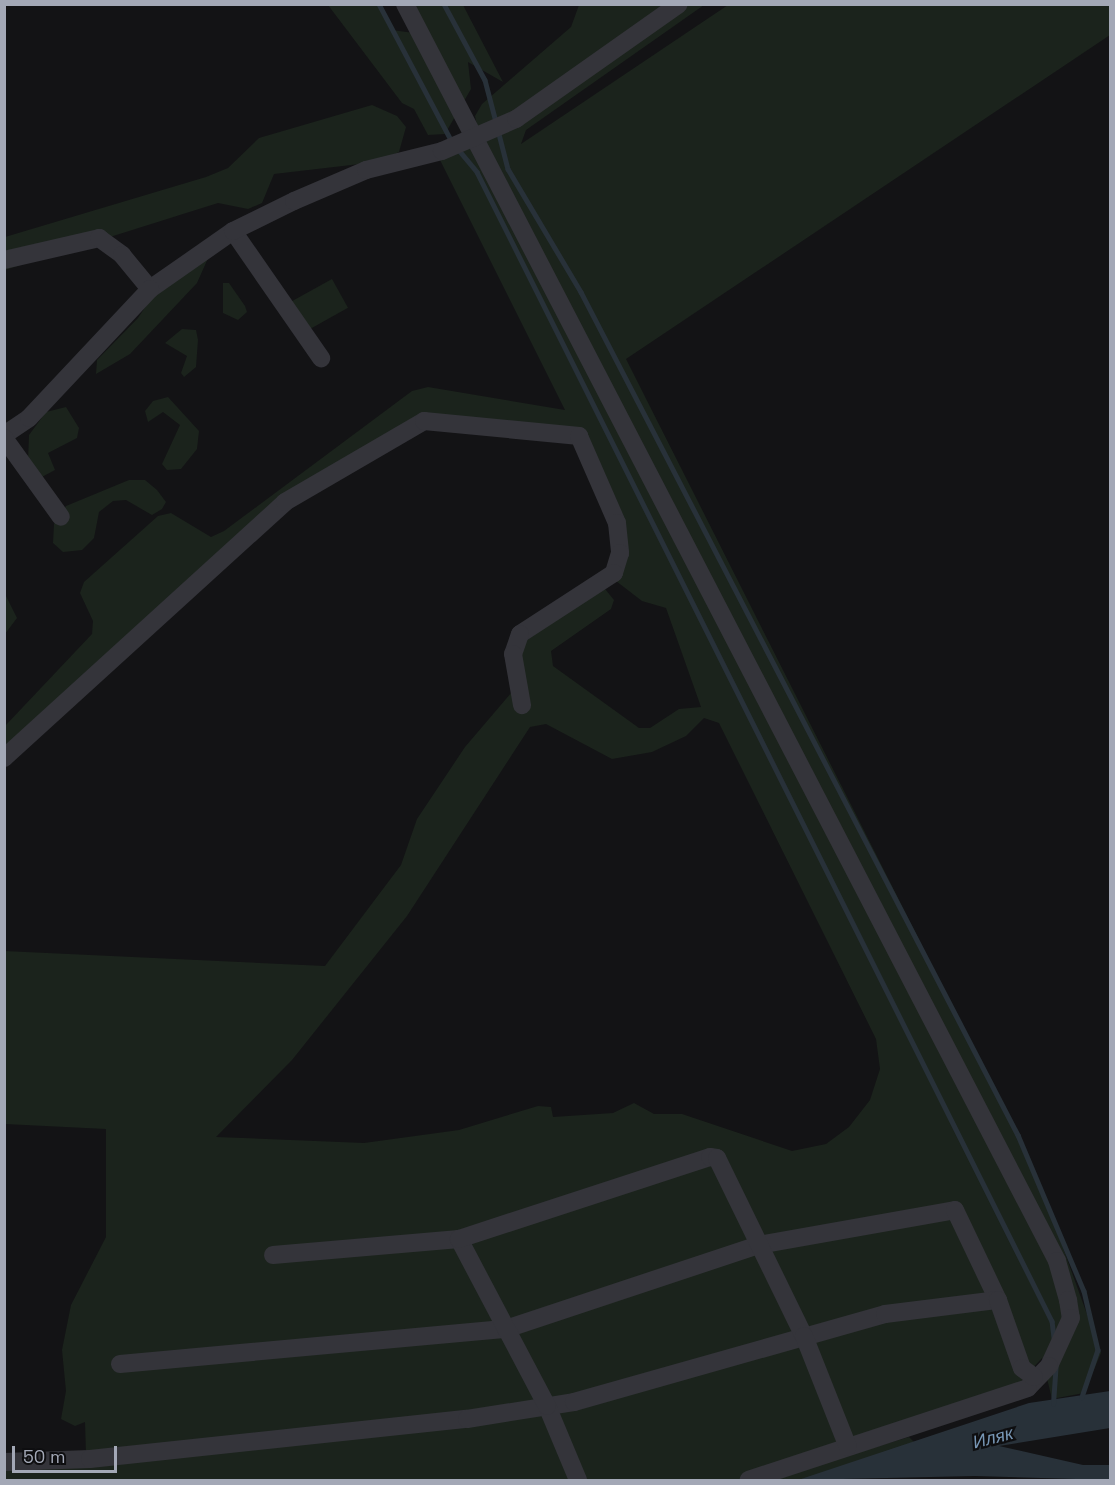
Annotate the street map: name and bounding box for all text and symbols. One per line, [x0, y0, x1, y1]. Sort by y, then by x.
water label: Иляк [970, 1423, 1016, 1453]
scale bar [15, 1434, 120, 1472]
text: 50 m [23, 1445, 65, 1468]

